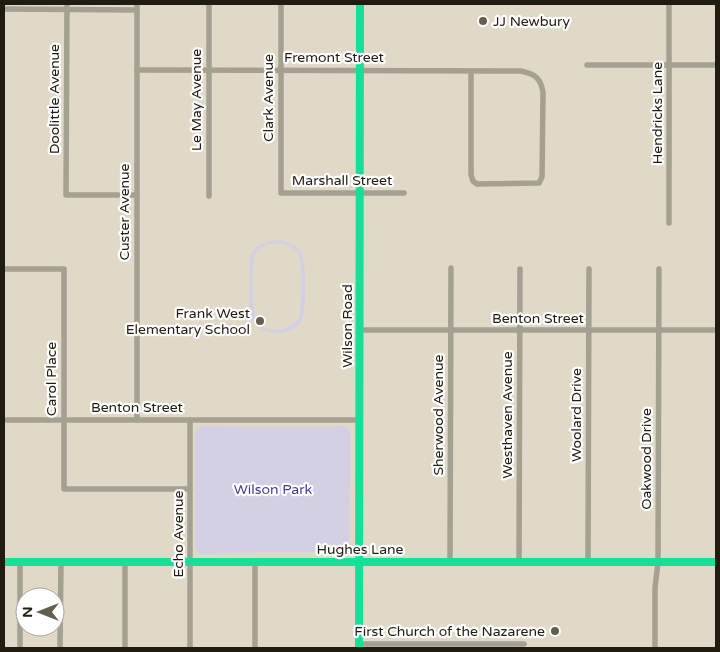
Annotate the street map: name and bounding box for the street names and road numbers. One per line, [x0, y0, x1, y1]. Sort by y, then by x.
street label: Doolittle Avenue [46, 44, 63, 154]
street label: Le May Avenue [188, 49, 205, 151]
street label: Fremont Street [284, 49, 385, 66]
street label: Clark Avenue [260, 54, 277, 142]
street label: Hendricks Lane [649, 62, 666, 164]
street label: Custer Avenue [116, 163, 133, 261]
street label: Marshall Street [292, 172, 393, 189]
street label: Wilson Road [339, 284, 356, 368]
street label: Benton Street [492, 310, 585, 327]
street label: Carol Place [43, 342, 60, 416]
street label: Westhaven Avenue [499, 351, 516, 479]
street label: Sherwood Avenue [430, 354, 447, 475]
street label: Woolard Drive [568, 368, 585, 462]
street label: Benton Street [91, 399, 184, 416]
street label: Oakwood Drive [638, 408, 655, 510]
street label: Echo Avenue [170, 490, 187, 577]
street label: Hughes Lane [317, 541, 404, 558]

